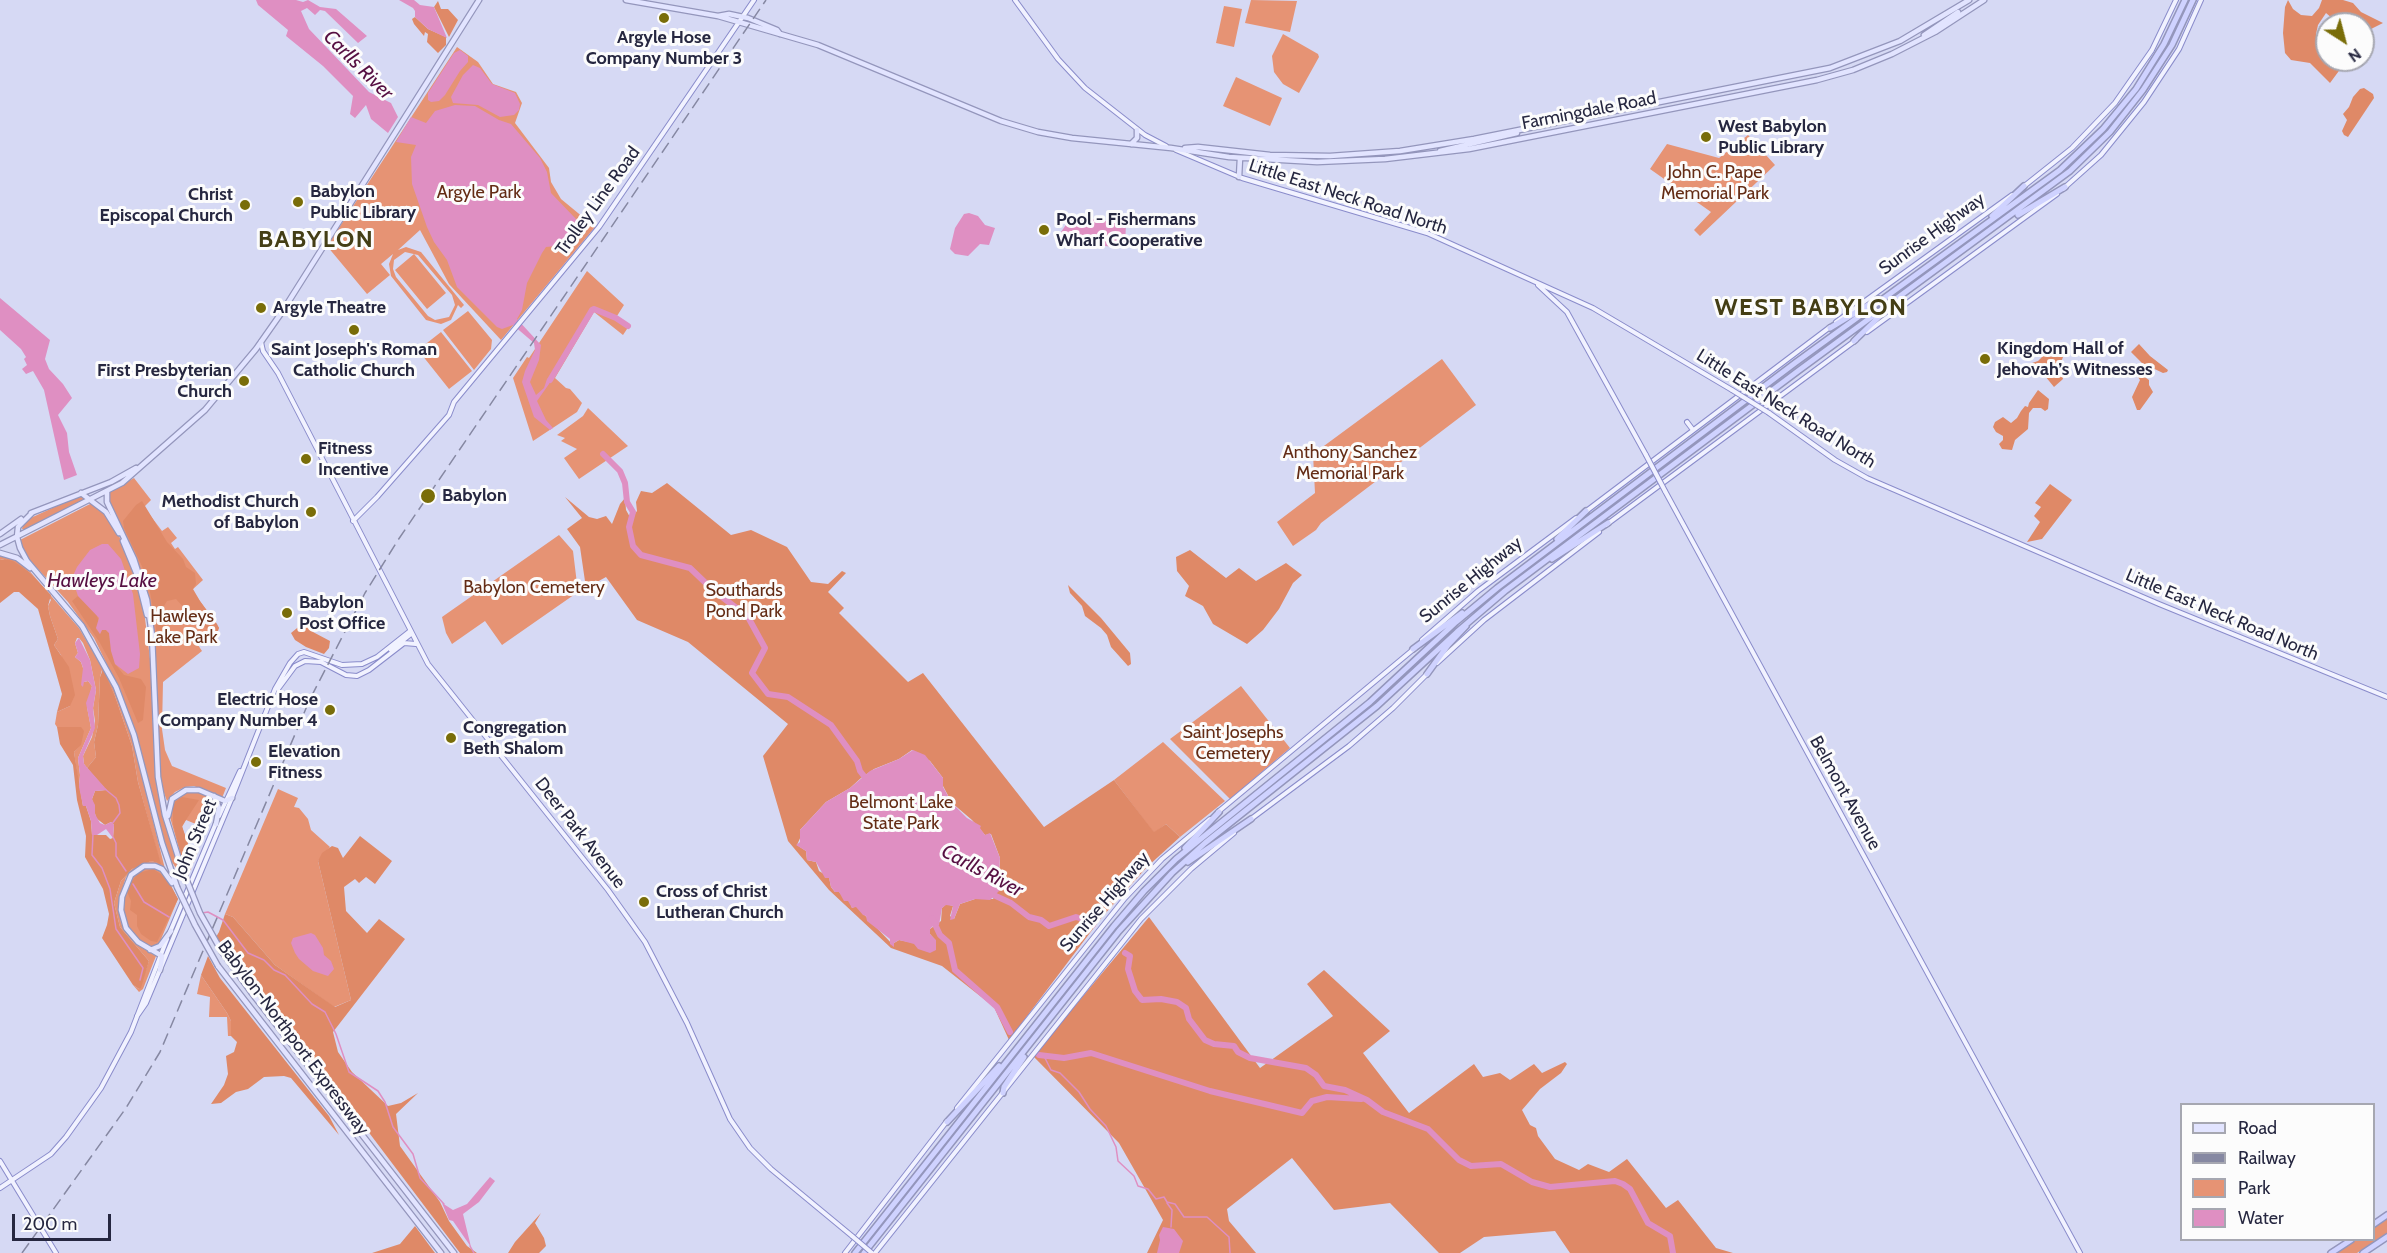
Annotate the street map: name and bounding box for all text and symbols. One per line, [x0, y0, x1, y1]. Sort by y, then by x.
marker: Argyle Hose Company Number 3 [657, 11, 671, 25]
north arrow [2315, 12, 2375, 72]
water label: Carlls River [318, 25, 398, 105]
place label: Argyle Hose Company Number 3 [586, 27, 742, 70]
text: N [2345, 44, 2365, 66]
street label: Farmingdale Road [1520, 87, 1658, 135]
place label: West Babylon Public Library [1718, 116, 1827, 158]
marker: West Babylon Public Library [1699, 130, 1713, 144]
street label: Trolley Line Road [551, 142, 645, 260]
street label: Little East Neck Road North [1246, 155, 1450, 239]
park label: John C. Pape Memorial Park [1661, 162, 1769, 204]
place label: Babylon Public Library [310, 181, 416, 224]
park label: Argyle Park [437, 182, 521, 204]
place label: Christ Episcopal Church [100, 184, 233, 226]
street label: Sunrise Highway [1875, 188, 1989, 280]
marker: Babylon Public Library [291, 195, 305, 209]
marker: Christ Episcopal Church [238, 198, 252, 212]
place label: Pool - Fishermans Wharf Cooperative [1056, 209, 1202, 252]
marker: Pool - Fishermans Wharf Cooperative [1037, 223, 1051, 237]
district label: BABYLON [258, 226, 374, 254]
district label: WEST BABYLON [1714, 294, 1908, 322]
place label: Argyle Theatre [273, 297, 386, 319]
marker: Argyle Theatre [254, 301, 268, 315]
marker: Saint Joseph's Roman Catholic Church [347, 323, 361, 337]
place label: Kingdom Hall of Jehovah’s Witnesses [1997, 338, 2153, 380]
place label: Saint Joseph's Roman Catholic Church [271, 339, 437, 382]
street label: Little East Neck Road North [1692, 345, 1880, 473]
marker: Kingdom Hall of Jehovah’s Witnesses [1978, 352, 1992, 366]
place label: First Presbyterian Church [97, 360, 232, 403]
marker: First Presbyterian Church [237, 374, 251, 388]
place label: Fitness Incentive [318, 438, 389, 480]
park label: Anthony Sanchez Memorial Park [1283, 442, 1417, 484]
marker: Fitness Incentive [299, 452, 313, 466]
place label: Babylon [442, 485, 507, 507]
marker: Babylon [419, 487, 437, 505]
place label: Methodist Church of Babylon [162, 491, 299, 534]
marker: Methodist Church of Babylon [304, 505, 318, 519]
street label: Sunrise Highway [1415, 532, 1527, 628]
street label: Little East Neck Road North [2122, 565, 2322, 665]
water label: Hawleys Lake [47, 569, 157, 593]
park label: Babylon Cemetery [463, 577, 605, 599]
park label: Southards Pond Park [705, 580, 783, 622]
place label: Babylon Post Office [299, 592, 385, 634]
park label: Hawleys Lake Park [146, 606, 218, 648]
marker: Babylon Post Office [280, 606, 294, 620]
place label: Electric Hose Company Number 4 [160, 689, 318, 732]
marker: Electric Hose Company Number 4 [323, 703, 337, 717]
place label: Congregation Beth Shalom [463, 717, 567, 760]
park label: Saint Josephs Cemetery [1182, 722, 1284, 764]
marker: Congregation Beth Shalom [444, 731, 458, 745]
street label: Belmont Avenue [1805, 732, 1885, 854]
place label: Elevation Fitness [268, 741, 340, 783]
marker: Elevation Fitness [249, 755, 263, 769]
street label: Deer Park Avenue [530, 773, 630, 893]
park label: Belmont Lake State Park [849, 792, 953, 834]
street label: John Street [169, 796, 221, 882]
water label: Carlls River [937, 840, 1027, 902]
street label: Sunrise Highway [1056, 848, 1154, 956]
place label: Cross of Christ Lutheran Church [656, 881, 784, 924]
marker: Cross of Christ Lutheran Church [637, 895, 651, 909]
street label: Babylon-Northport Expressway [213, 936, 373, 1140]
legend [2180, 1103, 2375, 1241]
text: Road [2238, 1117, 2277, 1139]
text: Railway [2238, 1147, 2296, 1169]
text: Park [2238, 1177, 2270, 1199]
scale bar [15, 1202, 114, 1240]
text: Water [2238, 1207, 2284, 1229]
text: 200 m [23, 1213, 77, 1235]

